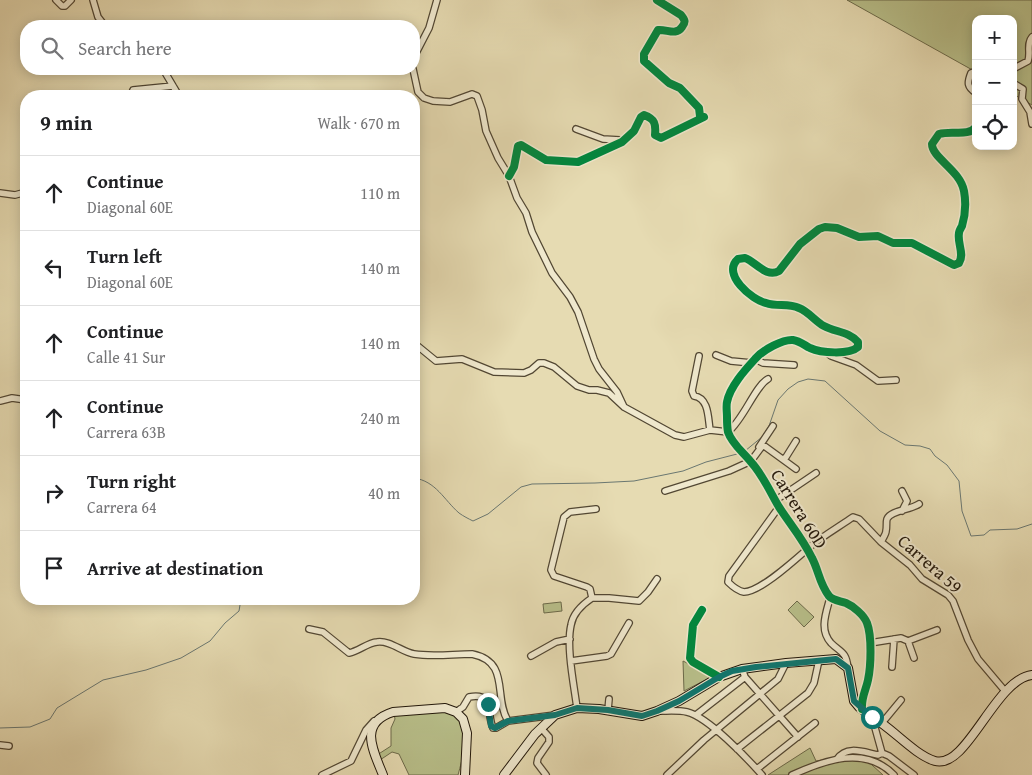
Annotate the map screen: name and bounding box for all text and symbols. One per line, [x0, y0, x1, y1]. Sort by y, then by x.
map controls [972, 15, 1017, 150]
button: + [972, 15, 1017, 60]
search box [20, 20, 420, 75]
icon: search [38, 34, 66, 62]
text: Search here [78, 34, 172, 62]
button: − [972, 60, 1017, 105]
button: locate [972, 105, 1017, 150]
text: 9 min [40, 107, 92, 138]
text: Walk · 670 m [317, 111, 400, 135]
text: Continue [87, 167, 164, 195]
icon: ahead [40, 179, 68, 207]
text: 110 m [360, 181, 400, 205]
text: Diagonal 60E [87, 195, 173, 219]
text: Turn left [87, 242, 162, 270]
icon: left [40, 254, 68, 282]
text: 140 m [360, 256, 400, 280]
text: Diagonal 60E [87, 270, 173, 294]
text: Continue [87, 317, 164, 345]
icon: ahead [40, 329, 68, 357]
text: 140 m [360, 331, 400, 355]
text: Calle 41 Sur [87, 345, 165, 369]
text: Continue [87, 392, 164, 420]
icon: ahead [40, 404, 68, 432]
text: 240 m [360, 406, 400, 430]
text: Carrera 63B [87, 420, 166, 444]
street label: Carrera 60D [764, 464, 835, 554]
text: Turn right [87, 467, 176, 495]
icon: right [40, 479, 68, 507]
text: 40 m [368, 481, 400, 505]
text: Carrera 64 [87, 495, 157, 519]
street label: Carrera 59 [892, 528, 969, 600]
icon: arrive [40, 554, 68, 582]
text: Arrive at destination [87, 554, 263, 582]
route end [477, 693, 500, 716]
route start [861, 706, 884, 729]

